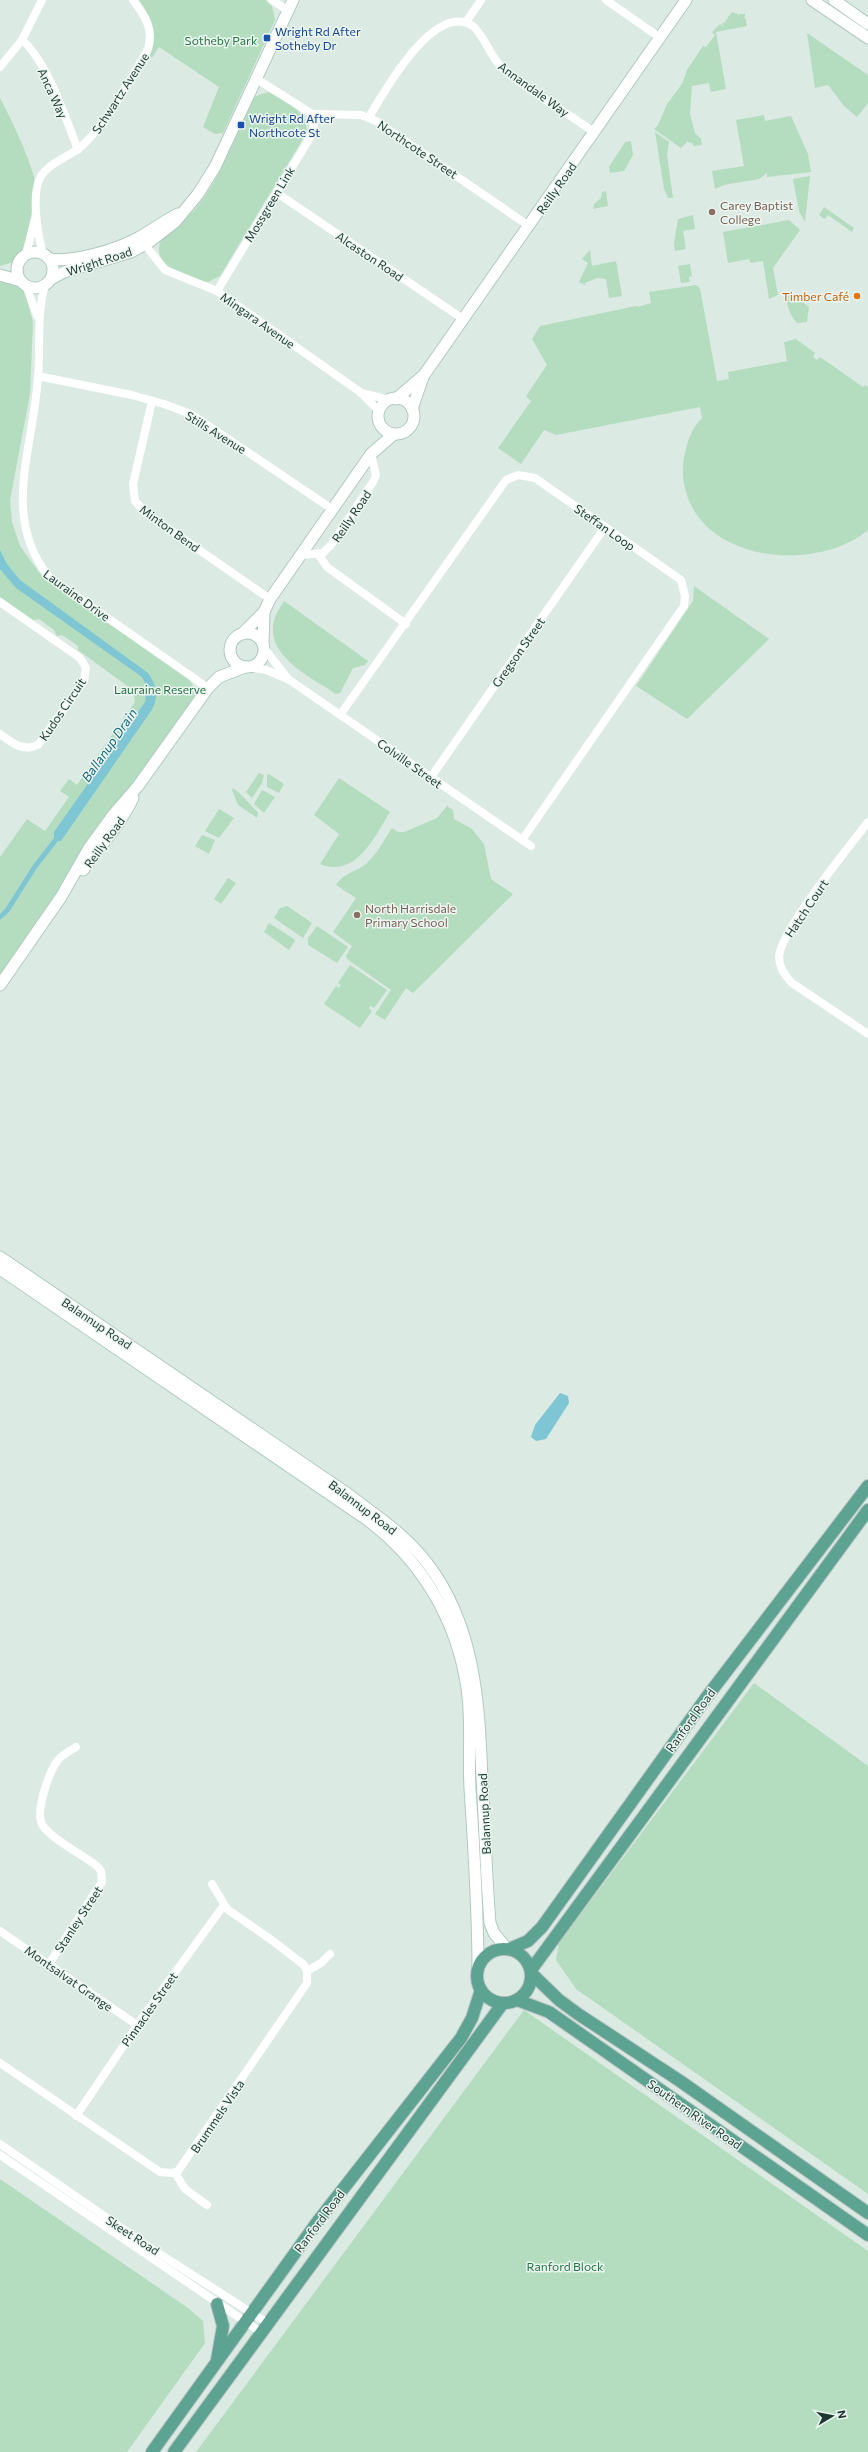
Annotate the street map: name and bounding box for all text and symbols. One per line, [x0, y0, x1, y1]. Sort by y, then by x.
place label: Wright Rd After Sotheby Dr [275, 24, 361, 52]
park label: Sotheby Park [185, 33, 258, 47]
marker: Wright Rd After Sotheby Dr [262, 33, 272, 43]
street label: Schwartz Avenue [89, 50, 151, 136]
street label: Annandale Way [496, 59, 572, 119]
street label: Anca Way [35, 66, 71, 120]
place label: Wright Rd After Northcote St [249, 111, 335, 139]
street label: Northcote Street [375, 117, 461, 181]
marker: Wright Rd After Northcote St [236, 120, 246, 130]
street label: Reilly Road [533, 159, 579, 216]
street label: Mossgreen Link [241, 163, 297, 244]
place label: Carey Baptist College [720, 198, 793, 226]
marker: Carey Baptist College [707, 207, 717, 217]
street label: Alcaston Road [334, 228, 406, 284]
street label: Wright Road [64, 244, 134, 278]
street label: Mingara Avenue [218, 289, 298, 351]
place label: Timber Café [782, 289, 849, 303]
marker: Timber Café [852, 291, 862, 301]
street label: Stills Avenue [183, 408, 249, 456]
street label: Reilly Road [329, 487, 374, 545]
street label: Steffan Loop [572, 501, 638, 553]
street label: Minton Bend [137, 502, 203, 554]
street label: Lauraine Drive [41, 566, 113, 624]
street label: Gregson Street [489, 614, 547, 690]
street label: Kudos Circuit [36, 675, 88, 743]
park label: Lauraine Reserve [114, 682, 206, 696]
water label: Ballanup Drain [78, 705, 140, 785]
street label: Colville Street [375, 735, 445, 791]
street label: Reilly Road [81, 814, 127, 870]
street label: Hatch Court [781, 876, 831, 940]
place label: North Harrisdale Primary School [365, 901, 456, 929]
marker: North Harrisdale Primary School [352, 910, 362, 920]
street label: Balannup Road [59, 1294, 135, 1352]
street label: Balannup Road [326, 1477, 400, 1537]
street label: Ranford Road [662, 1686, 718, 1754]
street label: Balannup Road [475, 1773, 493, 1855]
street label: Stanley Street [51, 1883, 105, 1955]
street label: Montsalvat Grange [22, 1942, 116, 2014]
street label: Pinnacles Street [118, 1969, 180, 2049]
street label: Southern River Road [645, 2076, 745, 2152]
street label: Brummels Vista [187, 2077, 247, 2155]
street label: Ranford Road [291, 2187, 347, 2255]
street label: Skeet Road [104, 2212, 162, 2258]
park label: Ranford Block [527, 2259, 604, 2273]
north arrow [812, 2396, 852, 2436]
text: N [835, 2409, 849, 2419]

